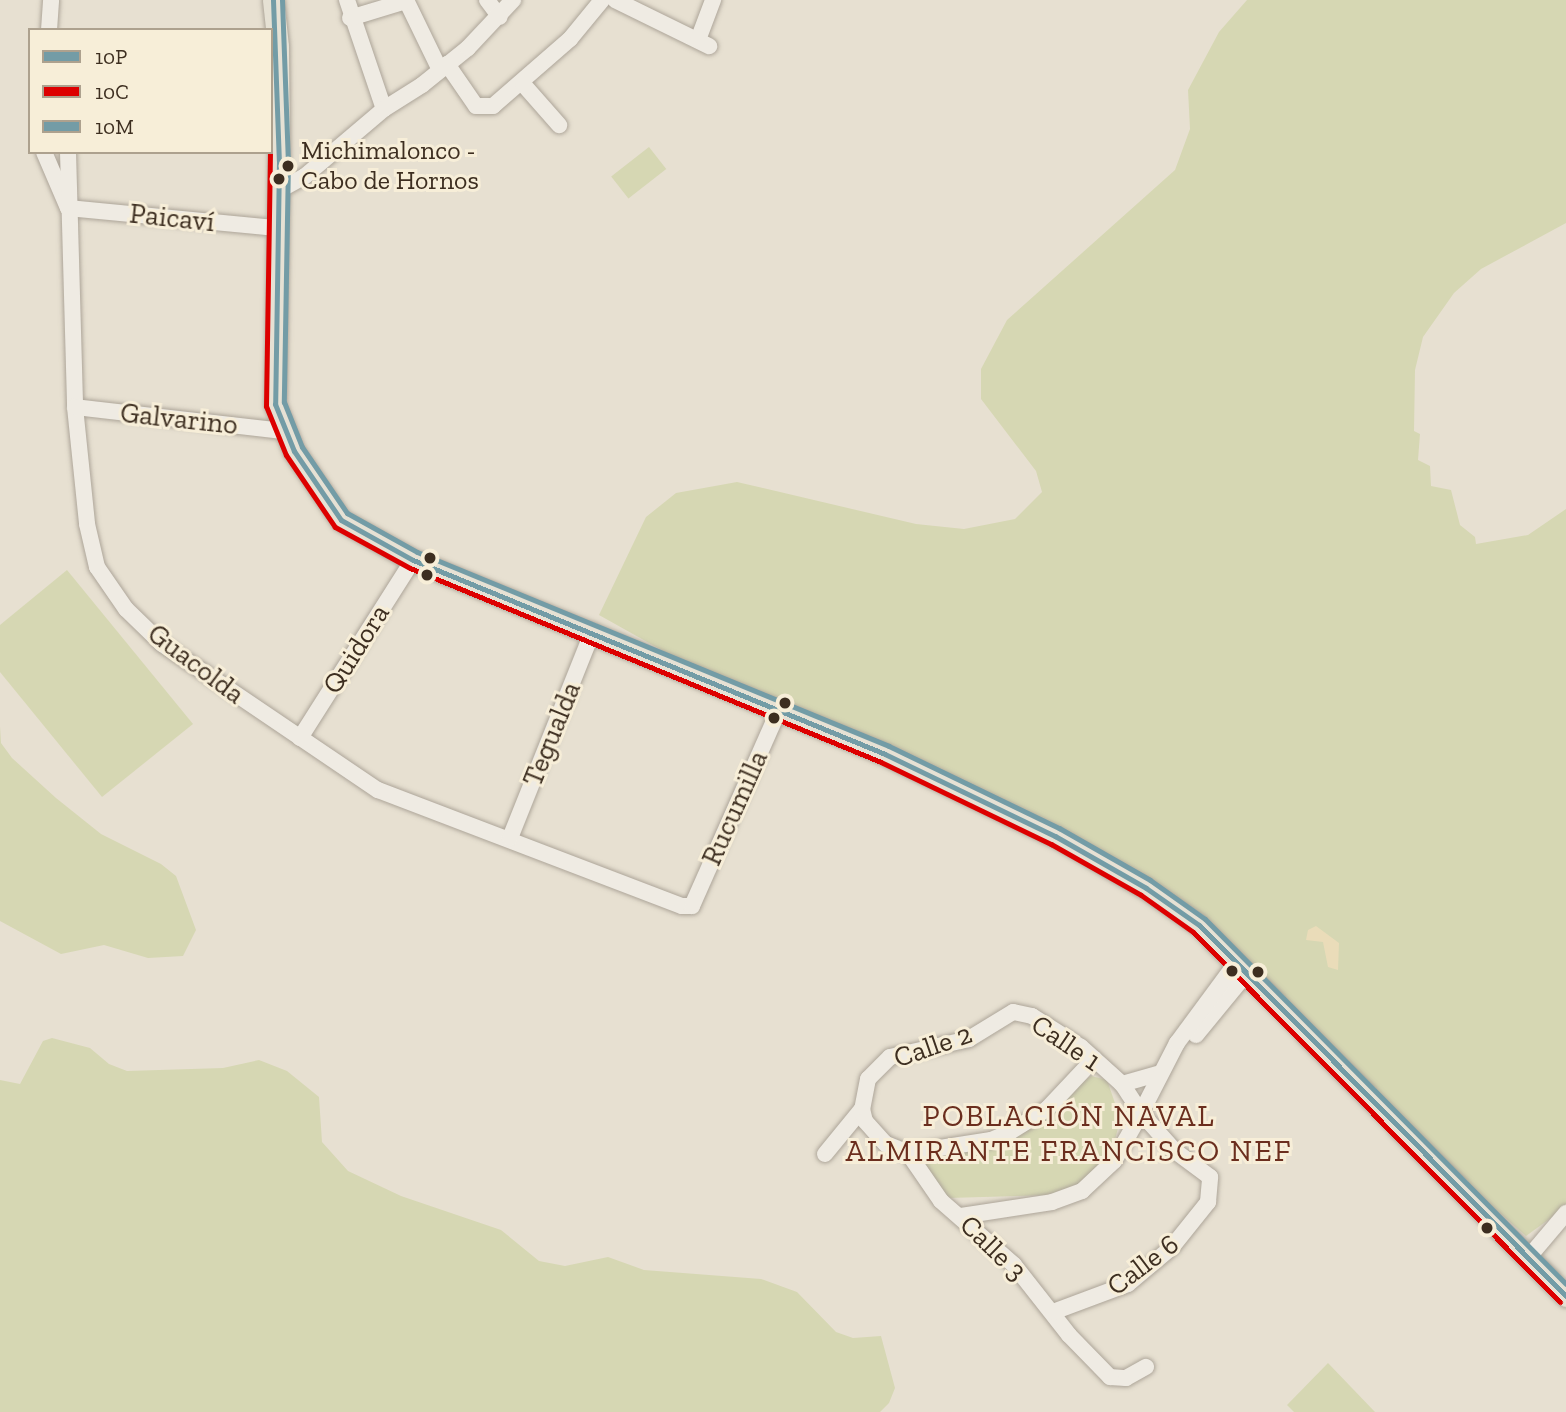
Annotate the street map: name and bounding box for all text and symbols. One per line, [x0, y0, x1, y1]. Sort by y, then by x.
legend [28, 28, 273, 154]
text: 10P [95, 44, 127, 69]
text: 10C [95, 79, 129, 104]
text: 10M [95, 114, 134, 139]
place label: Michimalonco - Cabo de Hornos [301, 135, 479, 196]
marker: Michimalonco - Cabo de Hornos [281, 159, 295, 173]
unlabelled marker [272, 172, 286, 186]
street label: Paicaví [128, 197, 216, 239]
street label: Galvarino [119, 396, 239, 442]
unlabelled marker [423, 551, 437, 565]
unlabelled marker [420, 568, 434, 582]
street label: Quidora [315, 598, 397, 700]
street label: Guacolda [141, 617, 251, 711]
street label: Tegualda [516, 677, 588, 791]
unlabelled marker [778, 696, 792, 710]
unlabelled marker [767, 711, 781, 725]
street label: Rucumilla [695, 745, 775, 871]
unlabelled marker [1225, 964, 1239, 978]
unlabelled marker [1251, 965, 1265, 979]
street label: Calle 1 [1025, 1008, 1107, 1078]
street label: Calle 2 [889, 1017, 977, 1075]
district label: POBLACIÓN NAVAL ALMIRANTE FRANCISCO NEF [848, 1098, 1290, 1168]
street label: Calle 3 [953, 1208, 1033, 1288]
unlabelled marker [1480, 1221, 1494, 1235]
street label: Calle 6 [1101, 1227, 1185, 1303]

